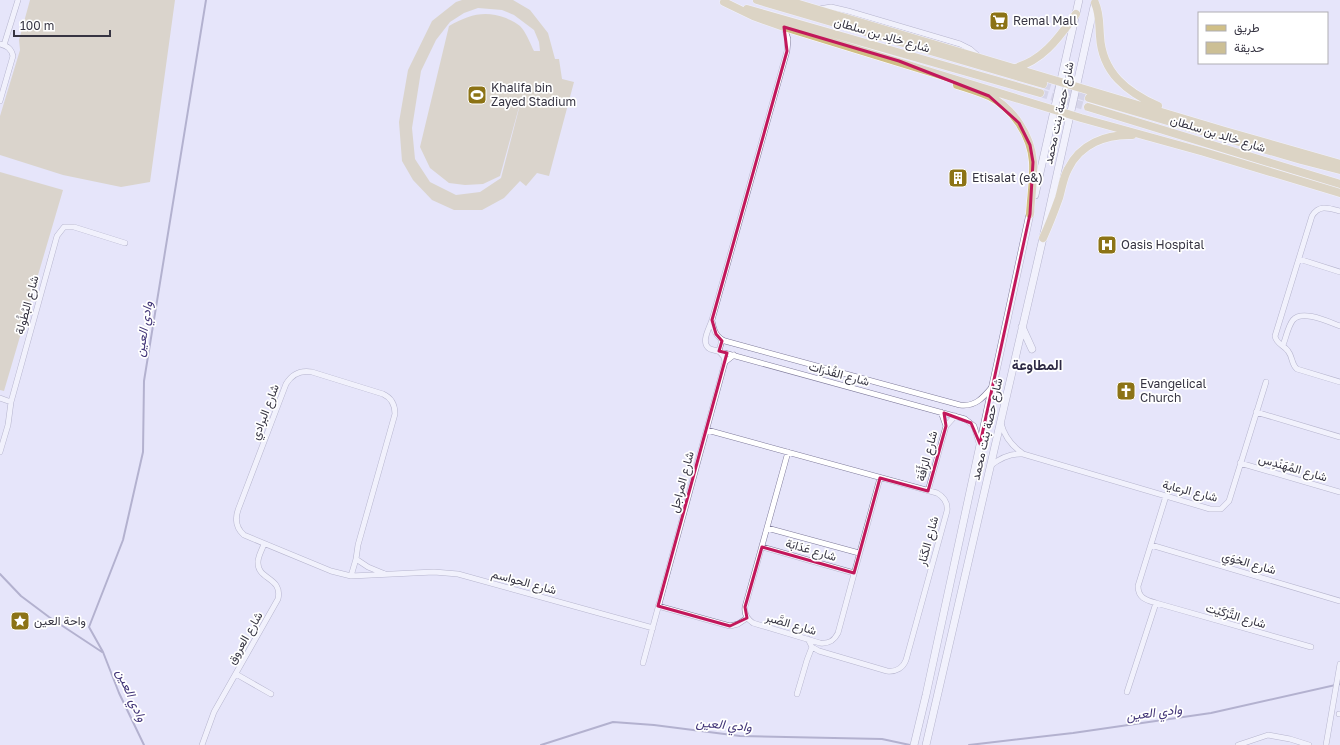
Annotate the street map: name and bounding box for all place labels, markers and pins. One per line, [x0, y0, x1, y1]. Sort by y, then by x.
supermarket icon: Remal Mall [988, 10, 1010, 32]
place label: Remal Mall [1013, 13, 1077, 28]
place label: Khalifa bin Zayed Stadium [491, 80, 576, 109]
sports icon: Khalifa bin Zayed Stadium [466, 84, 488, 106]
building icon: Etisalat (e&) [947, 167, 969, 189]
place label: Etisalat (e&) [972, 170, 1043, 185]
hospital icon: Oasis Hospital [1096, 234, 1118, 256]
place label: Oasis Hospital [1121, 237, 1204, 252]
place label: Evangelical Church [1140, 376, 1206, 405]
church icon: Evangelical Church [1115, 380, 1137, 402]
place icon: واحة العين [9, 610, 31, 632]
place label: واحة العين [34, 613, 86, 629]

